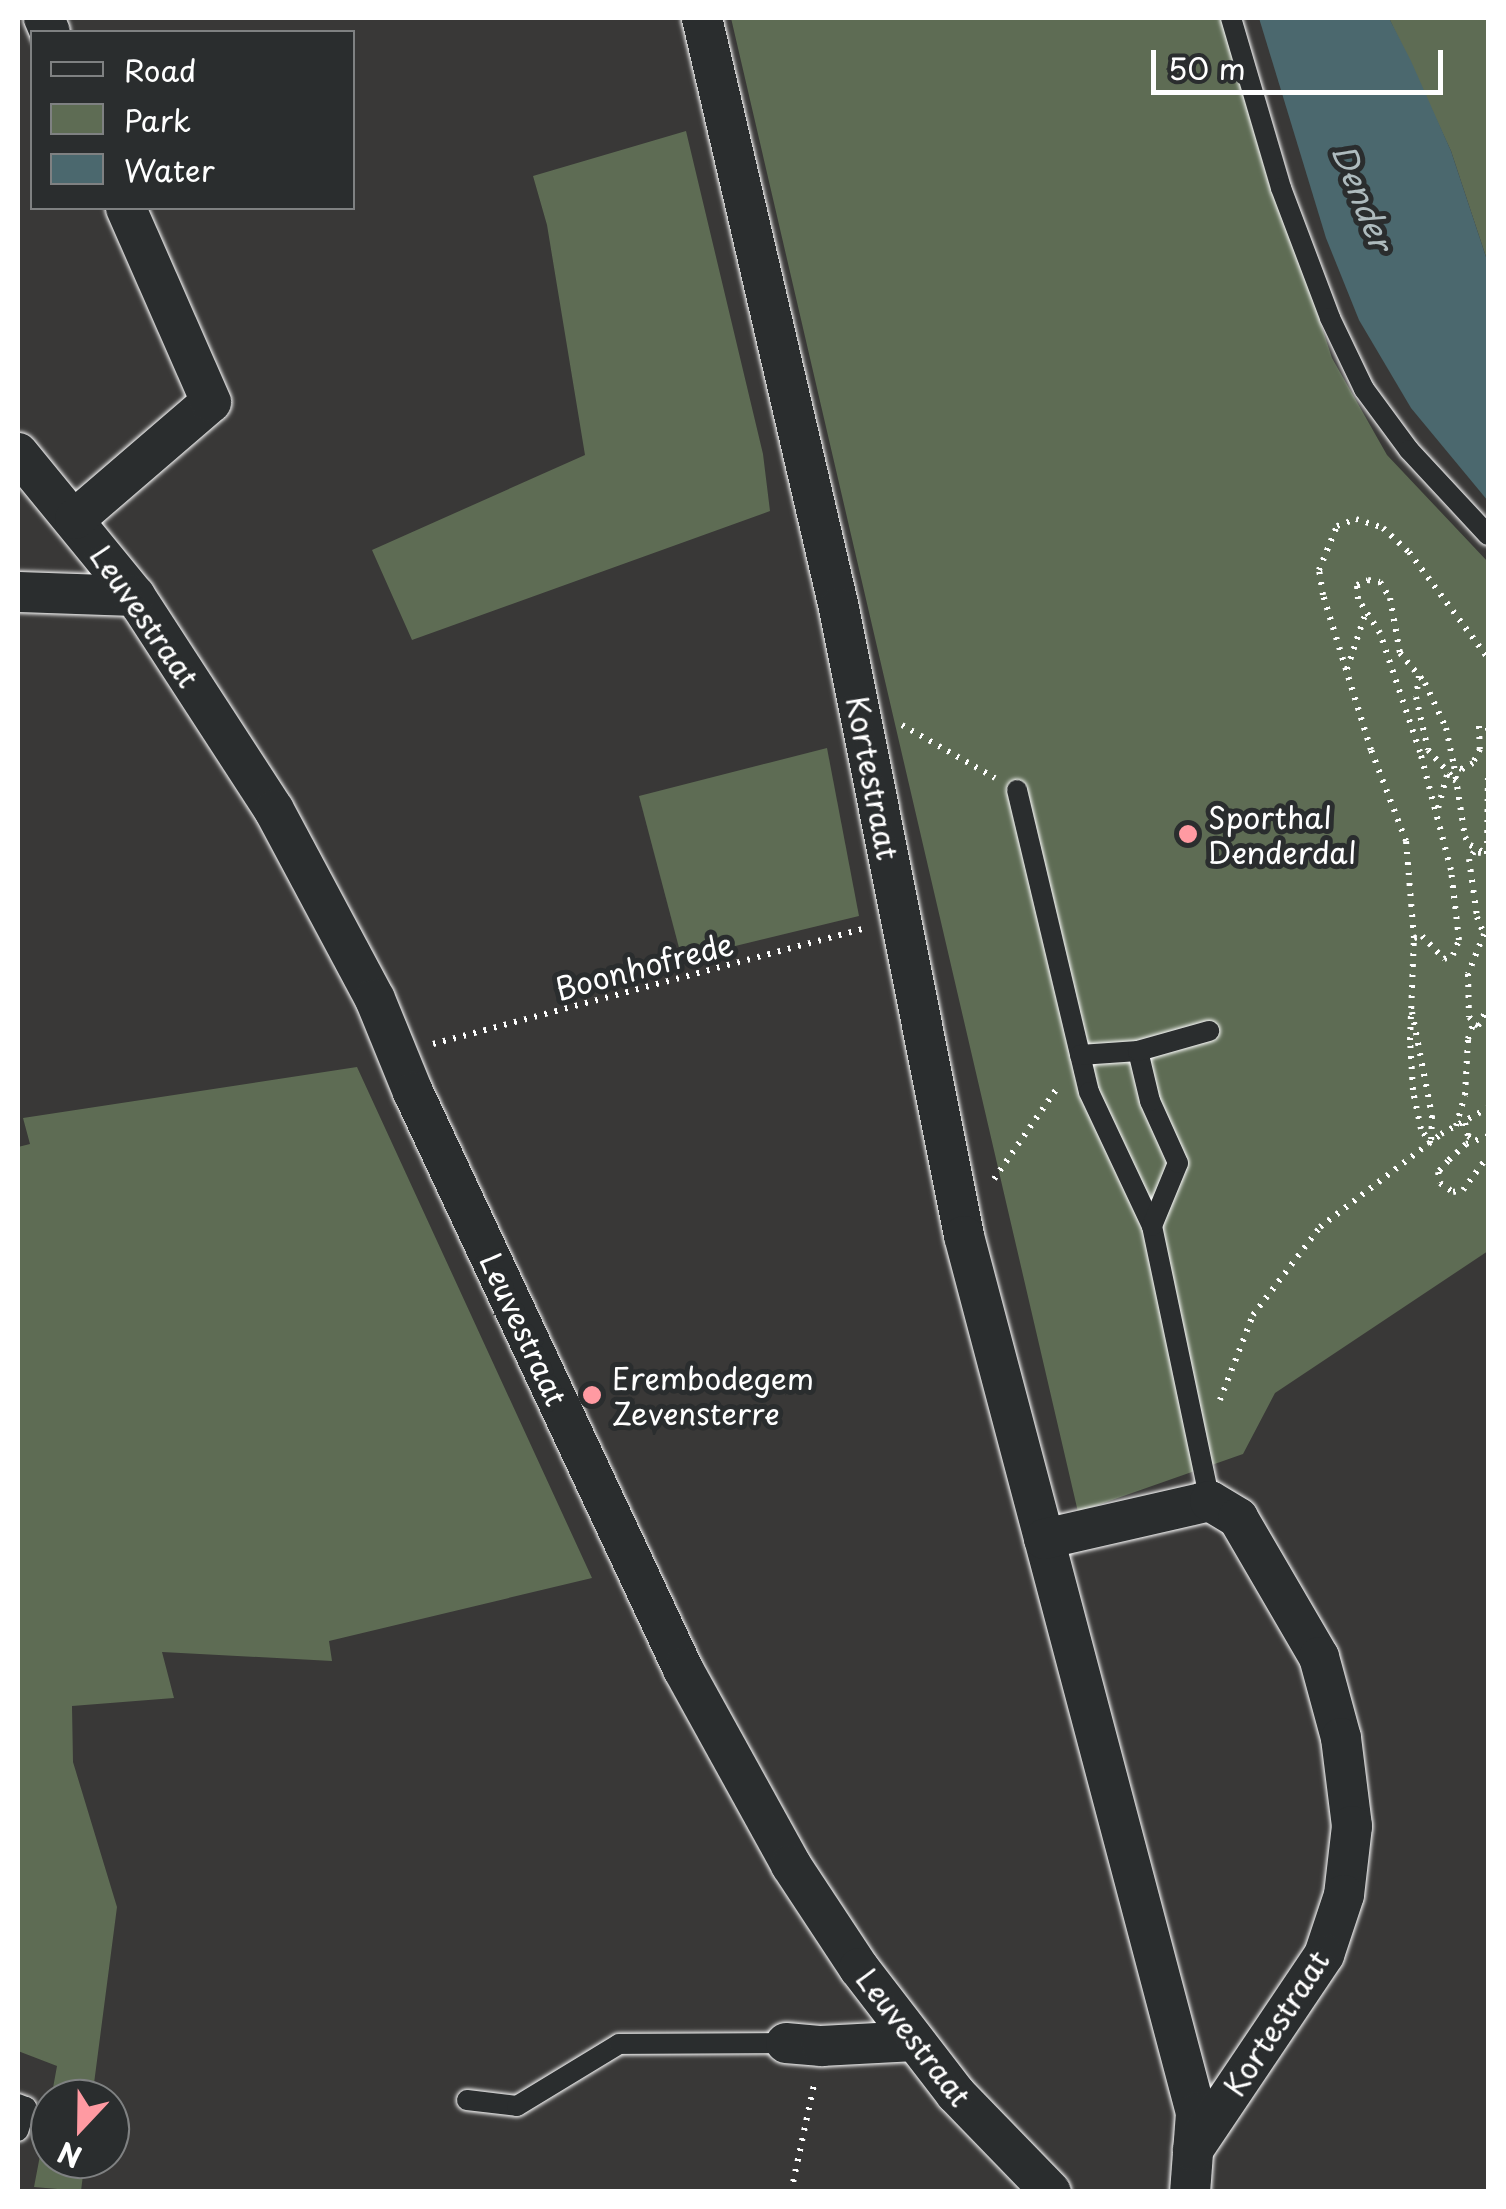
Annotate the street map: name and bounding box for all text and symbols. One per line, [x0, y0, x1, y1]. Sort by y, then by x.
legend [30, 30, 355, 210]
scale bar [1156, 30, 1448, 92]
text: 50 m [1168, 45, 1246, 90]
text: Road [124, 47, 197, 92]
text: Park [124, 97, 191, 142]
water label: Dender [1324, 138, 1402, 256]
text: Water [124, 147, 215, 192]
street label: Leuvestraat [83, 538, 207, 694]
street label: Kortestraat [839, 693, 907, 863]
place label: Sporthal Denderdal [1208, 799, 1357, 870]
marker: Sporthal Denderdal [1177, 823, 1199, 845]
street label: Boonhofrede [551, 925, 737, 1007]
street label: Leuvestraat [473, 1247, 575, 1411]
place label: Erembodegem Zevensterre [612, 1360, 814, 1430]
marker: Erembodegem Zevensterre [581, 1384, 603, 1406]
street label: Kortestraat [1216, 1943, 1336, 2103]
street label: Leuvestraat [849, 1961, 979, 2113]
north arrow [30, 2079, 130, 2179]
text: N [51, 2131, 88, 2180]

